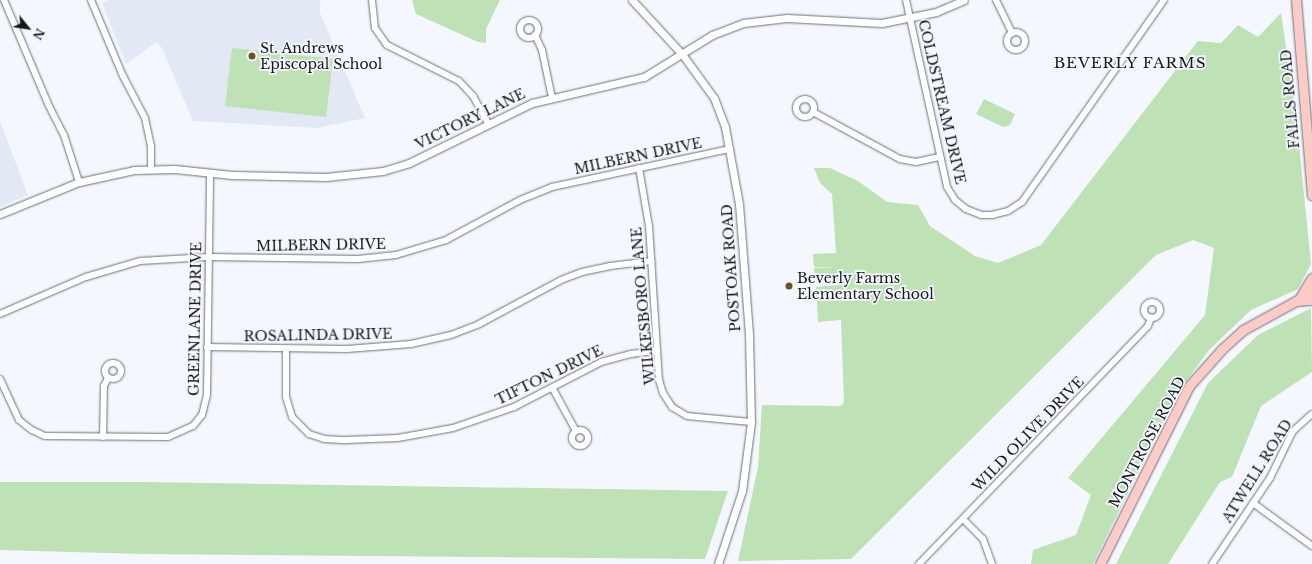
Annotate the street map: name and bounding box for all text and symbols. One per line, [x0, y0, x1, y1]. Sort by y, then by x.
north arrow [8, 8, 48, 48]
street label: COLDSTREAM DRIVE [915, 18, 969, 186]
text: N [30, 26, 47, 42]
place label: St. Andrews Episcopal School [260, 40, 382, 72]
street label: FALLS ROAD [1277, 49, 1303, 149]
marker: St. Andrews Episcopal School [247, 51, 257, 61]
district label: BEVERLY FARMS [1053, 54, 1207, 72]
street label: VICTORY LANE [412, 85, 528, 153]
street label: MILBERN DRIVE [573, 134, 703, 178]
street label: POSTOAK ROAD [718, 203, 744, 333]
street label: WILKESBORO LANE [628, 226, 658, 386]
street label: MILBERN DRIVE [256, 235, 386, 255]
street label: GREENLANE DRIVE [185, 242, 205, 396]
place label: Beverly Farms Elementary School [797, 270, 934, 302]
marker: Beverly Farms Elementary School [784, 281, 794, 291]
street label: ROSALINDA DRIVE [243, 325, 393, 345]
street label: TIFTON DRIVE [493, 342, 605, 408]
street label: WILD OLIVE DRIVE [969, 373, 1087, 495]
street label: MONTROSE ROAD [1105, 374, 1189, 510]
street label: ATWELL ROAD [1218, 416, 1296, 526]

